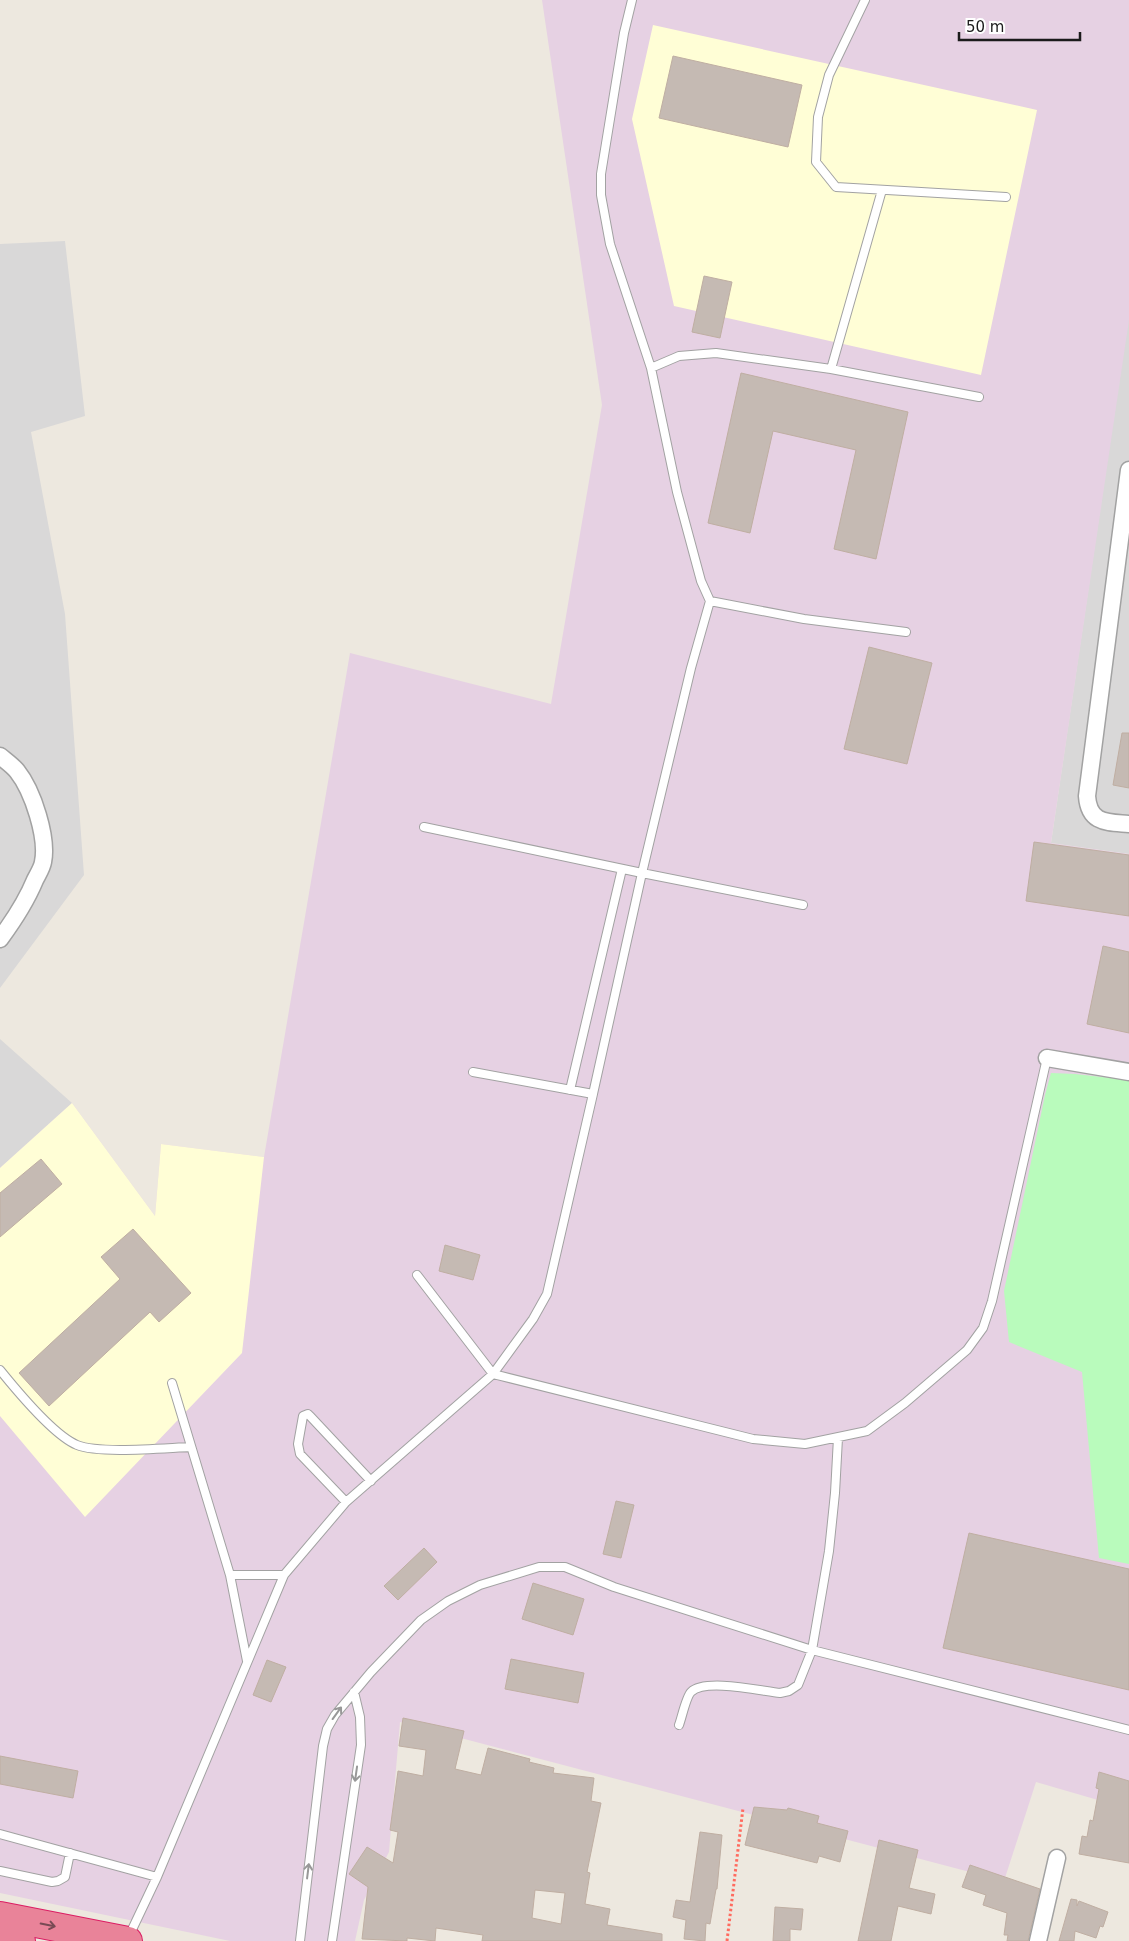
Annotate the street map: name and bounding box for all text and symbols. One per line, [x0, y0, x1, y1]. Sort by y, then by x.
scale bar [959, 10, 1080, 42]
text: 50 m [966, 18, 1004, 36]
one-way arrow [332, 1707, 343, 1720]
one-way arrow [351, 1766, 361, 1782]
one-way arrow [303, 1863, 313, 1879]
one-way arrow [39, 1921, 55, 1931]

